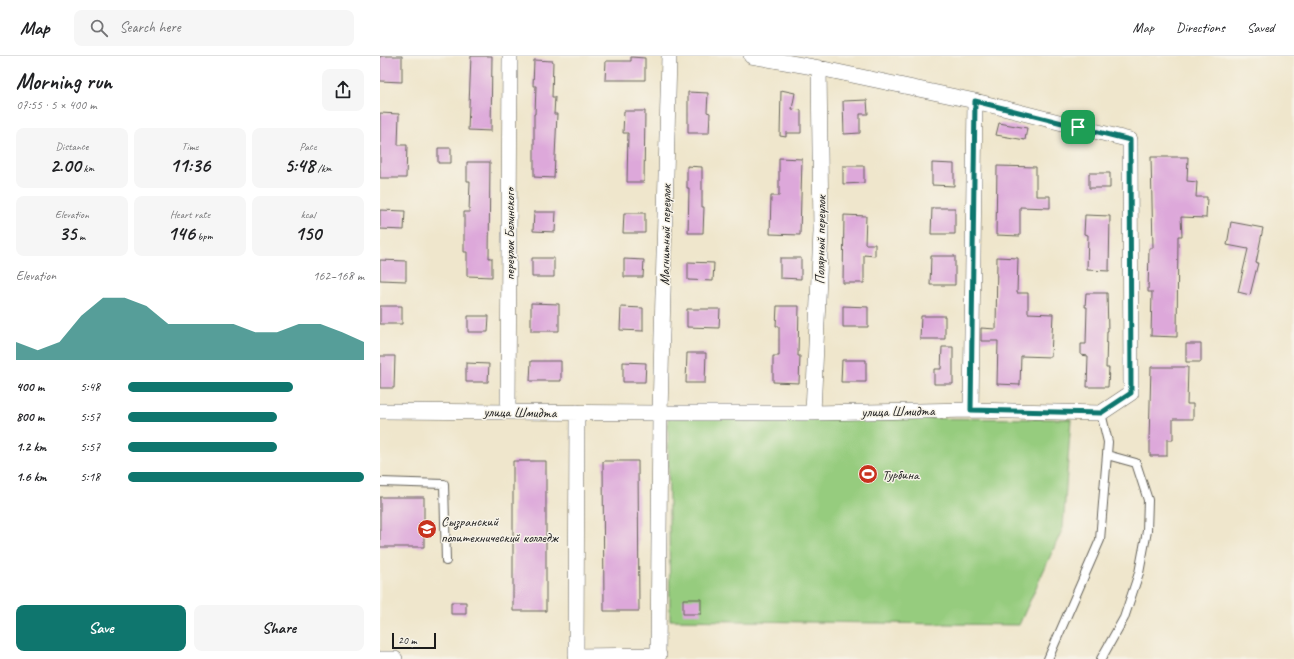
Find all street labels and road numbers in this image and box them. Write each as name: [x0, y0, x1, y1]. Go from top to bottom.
street label: Магнитный переулок: [656, 183, 675, 286]
street label: переулок Белинского: [501, 186, 518, 280]
street label: Полярный переулок: [811, 194, 830, 285]
street label: улица Шмидта: [860, 402, 936, 421]
street label: улица Шмидта: [482, 403, 558, 422]

